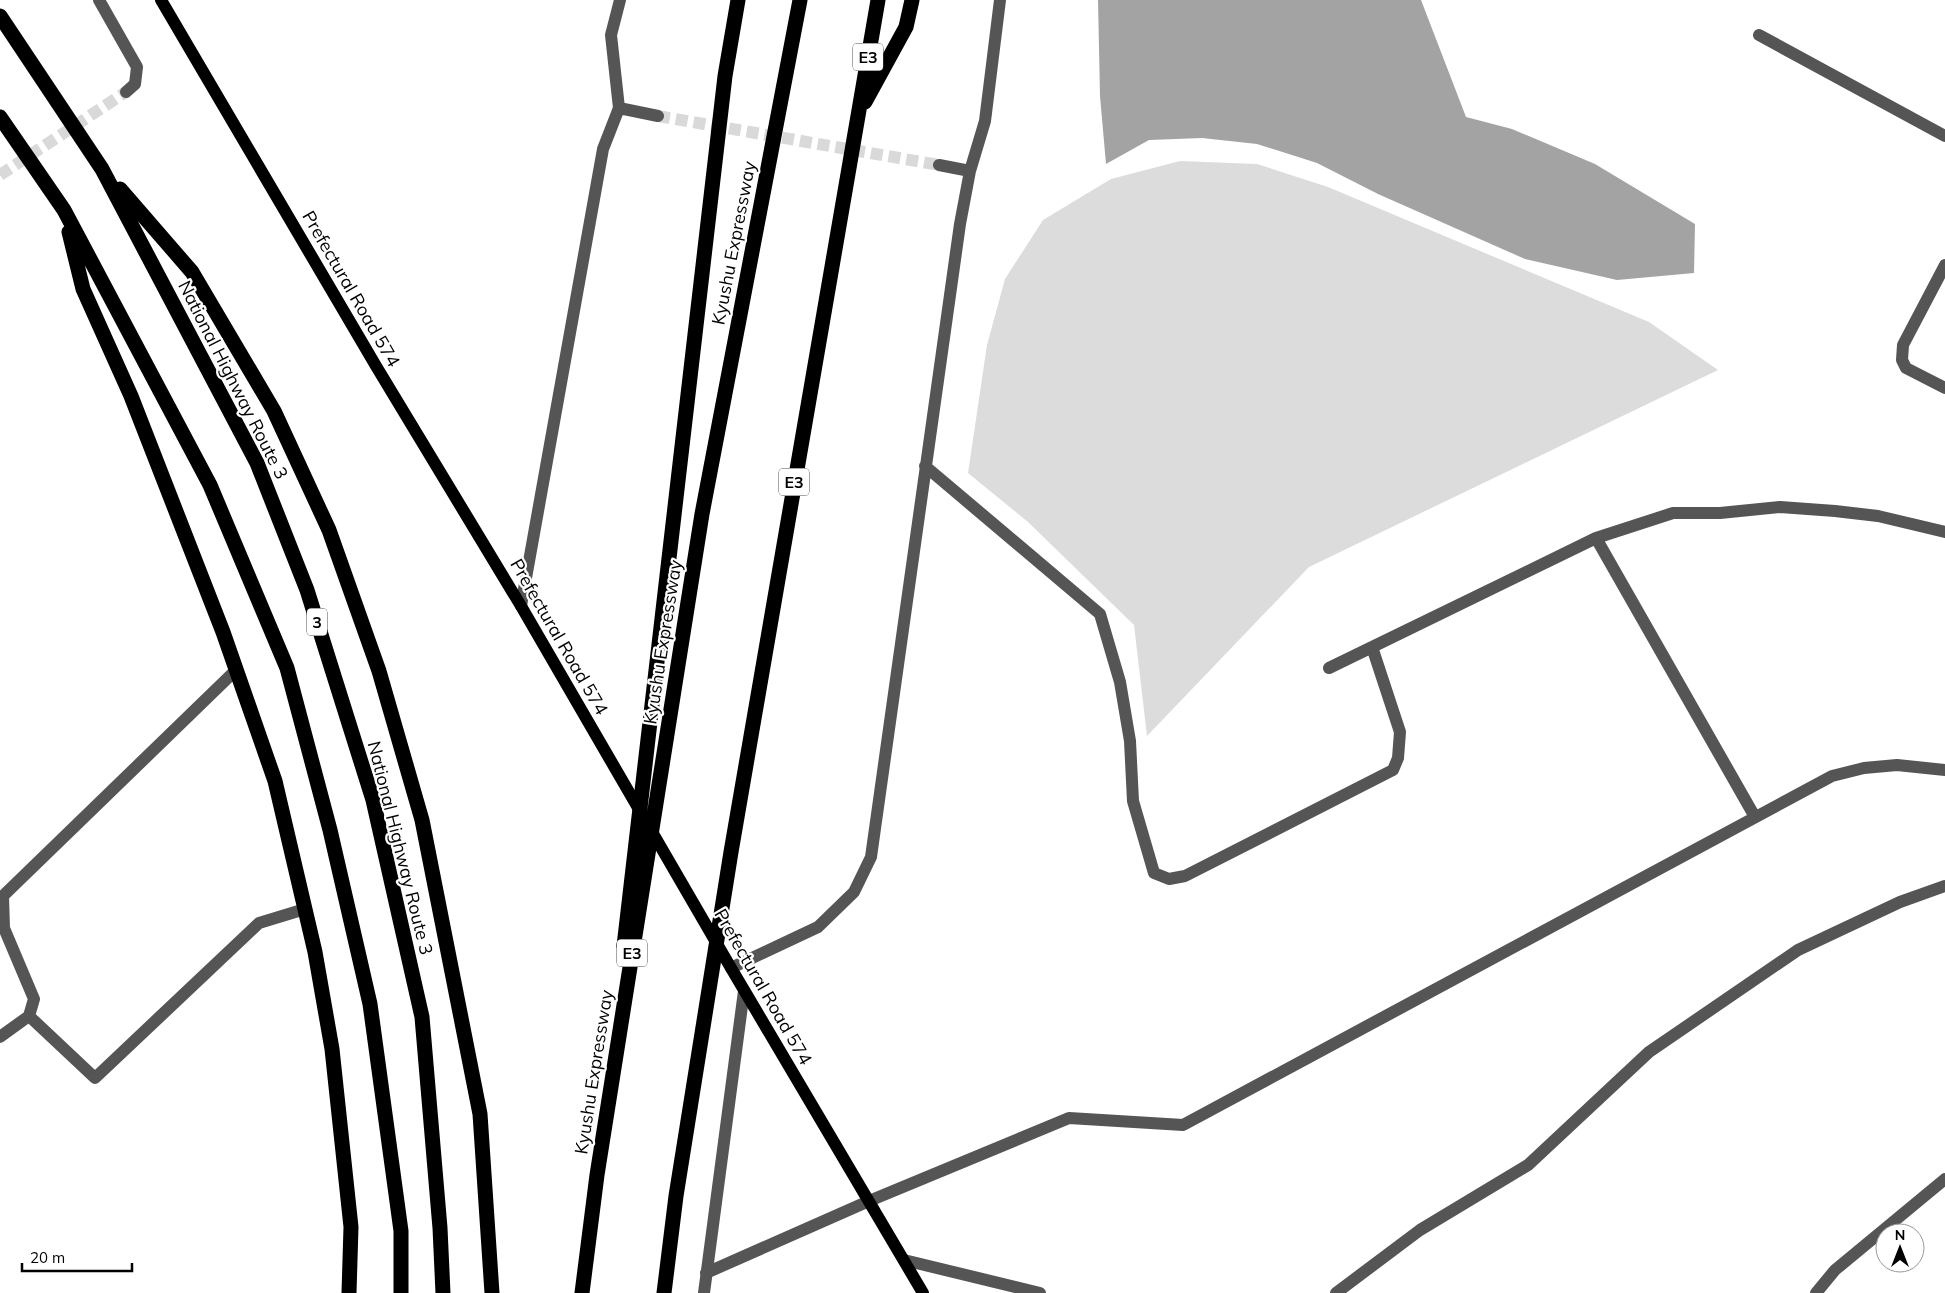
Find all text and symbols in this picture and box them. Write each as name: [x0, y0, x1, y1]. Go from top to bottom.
road number: E3: [853, 44, 883, 70]
street label: Kyushu Expressway: [706, 159, 761, 327]
street label: Prefectural Road 574: [297, 207, 406, 371]
street label: National Highway Route 3: [173, 277, 294, 483]
road number: E3: [779, 468, 809, 496]
street label: Prefectural Road 574: [505, 555, 614, 719]
street label: Kyushu Expressway: [638, 558, 687, 726]
road number: 3: [307, 608, 327, 636]
street label: National Highway Route 3: [363, 739, 438, 957]
street label: Prefectural Road 574: [709, 905, 818, 1069]
road number: E3: [617, 940, 647, 966]
street label: Kyushu Expressway: [569, 988, 618, 1156]
north arrow: [1875, 1223, 1925, 1273]
text: N: [1895, 1226, 1905, 1244]
scale bar: [22, 1240, 132, 1272]
text: 20 m: [30, 1248, 65, 1267]

